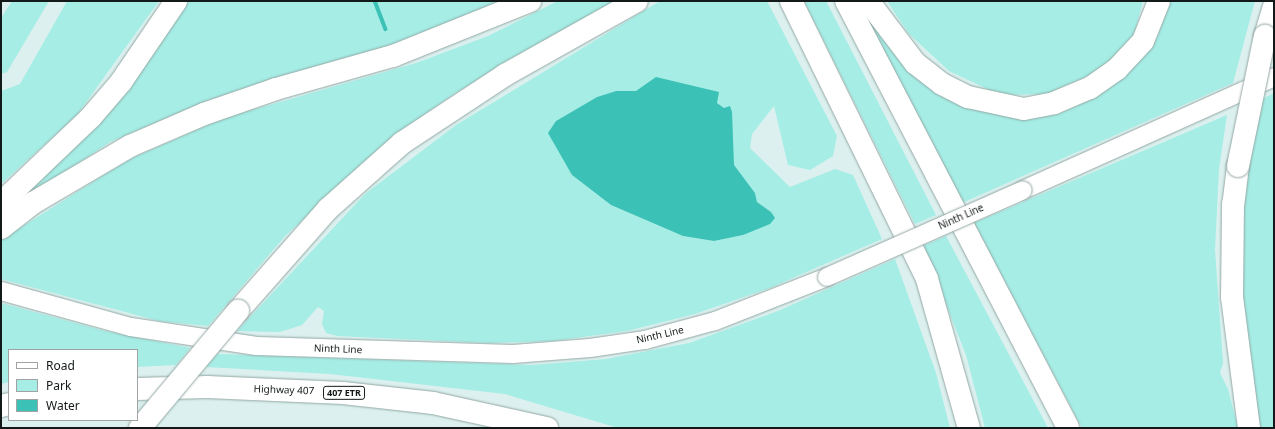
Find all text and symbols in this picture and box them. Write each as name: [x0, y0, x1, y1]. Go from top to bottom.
street label: Ninth Line: [936, 202, 986, 232]
street label: Ninth Line: [635, 324, 685, 346]
street label: Ninth Line: [314, 342, 362, 356]
legend: [8, 349, 138, 421]
text: Road: [46, 357, 75, 374]
text: Park: [46, 377, 71, 394]
street label: Highway 407: [253, 383, 315, 397]
road number: 407 ETR: [323, 386, 365, 400]
text: Water: [46, 397, 80, 414]

